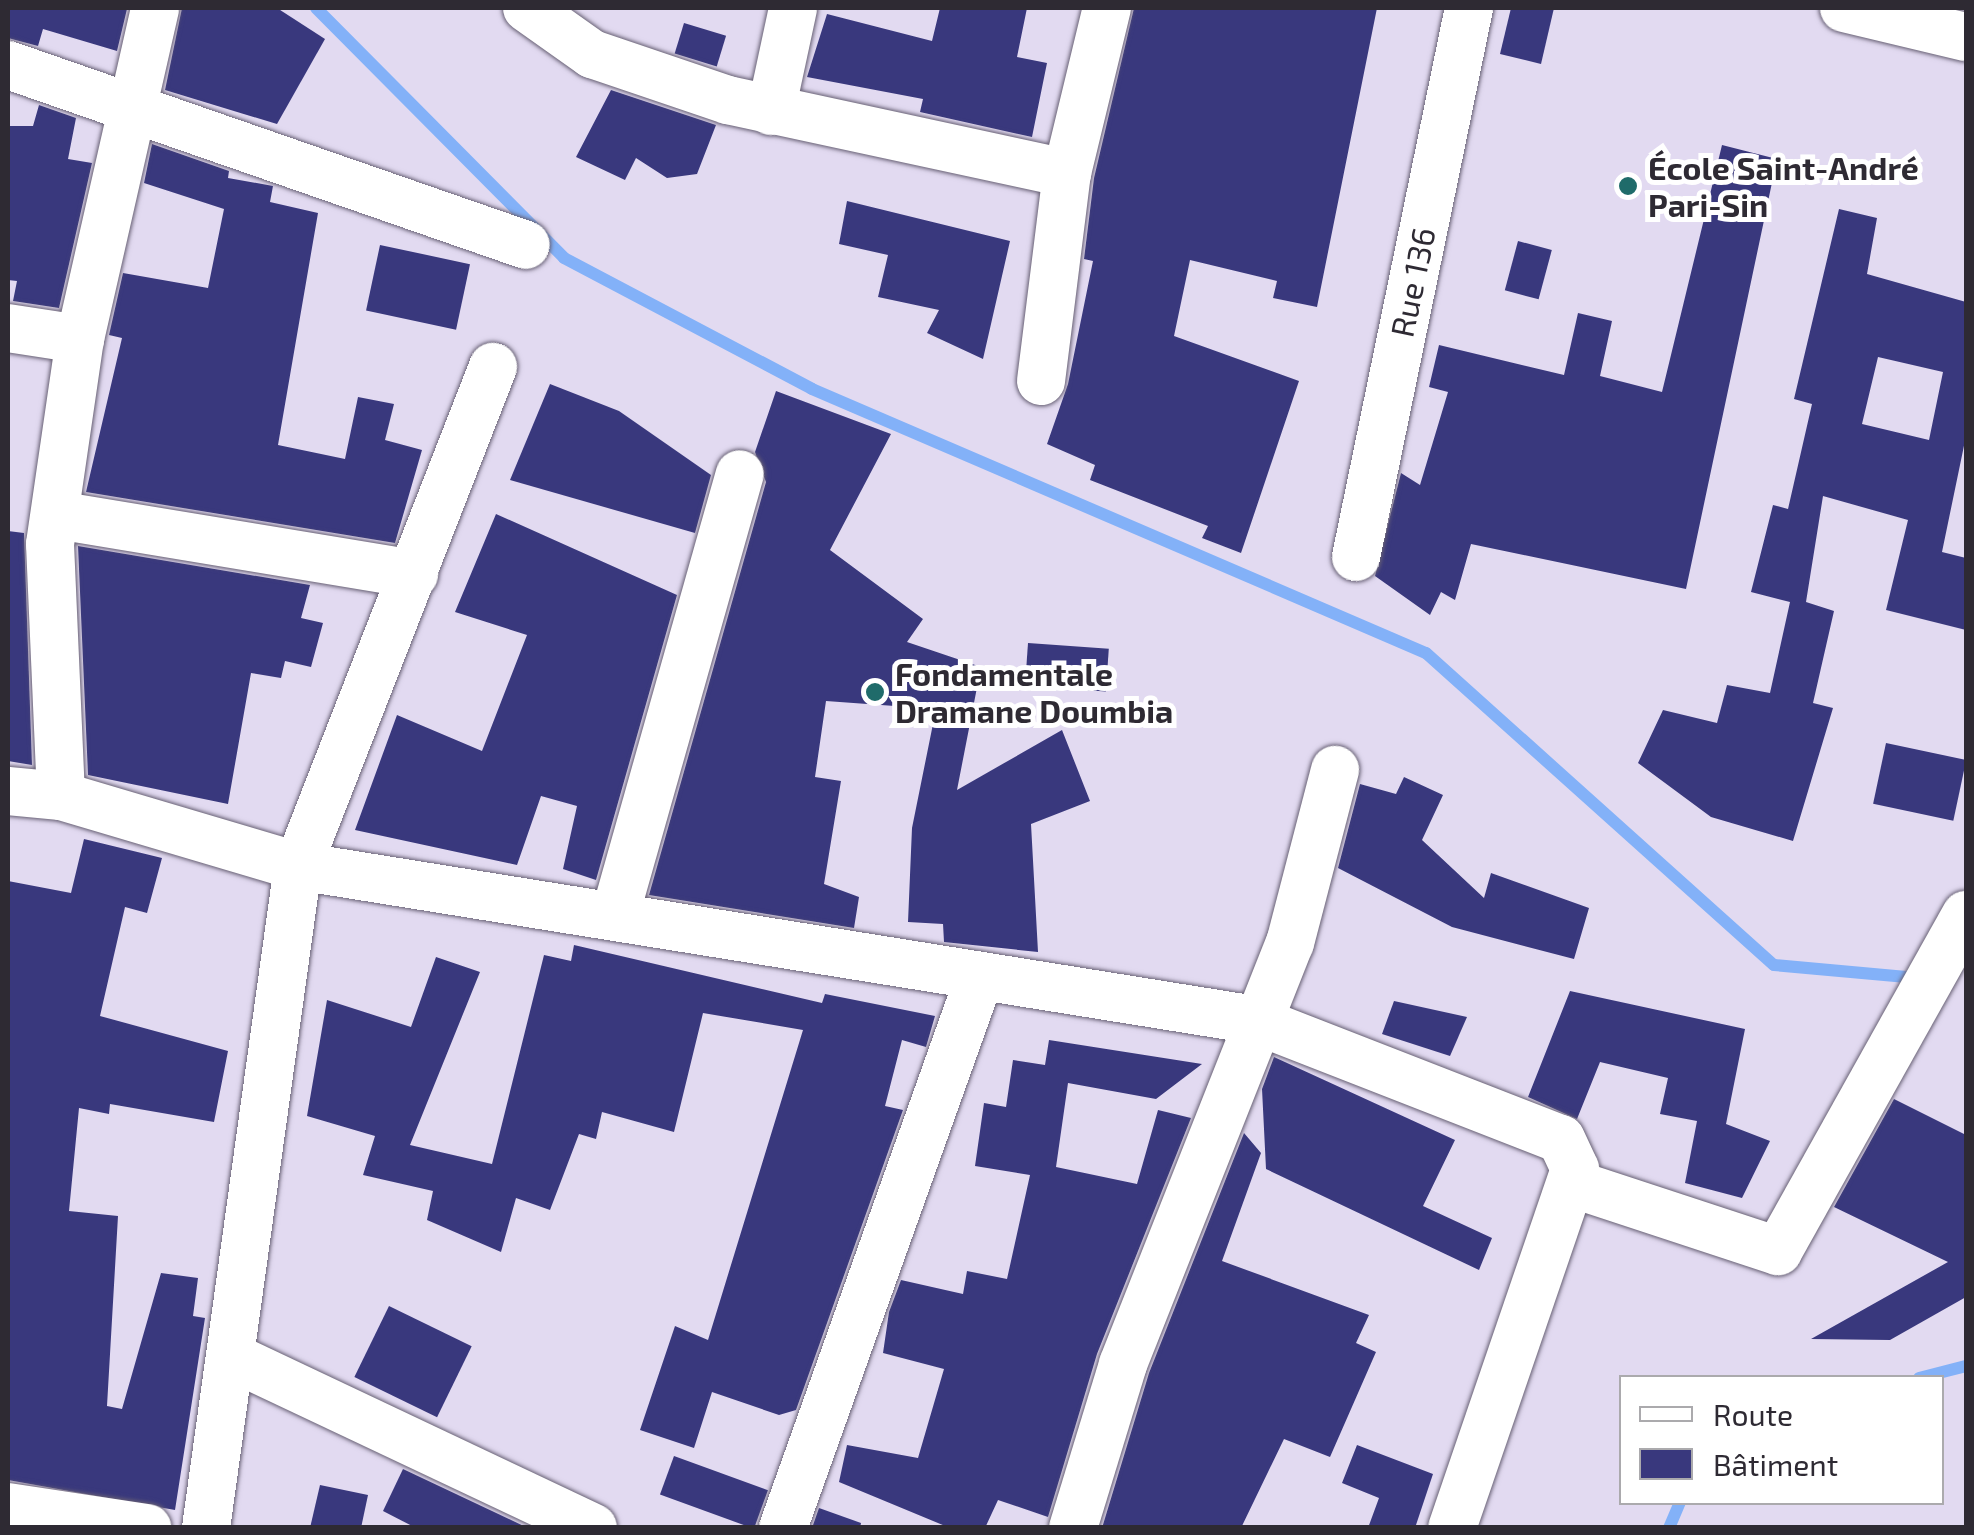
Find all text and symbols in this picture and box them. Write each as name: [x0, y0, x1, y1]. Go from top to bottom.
place label: École Saint-André Pari-Sin: [1648, 149, 1919, 224]
marker: École Saint-André Pari-Sin: [1617, 175, 1639, 197]
street label: Rue 136: [1382, 224, 1442, 340]
place label: Fondamentale Dramane Doumbia: [895, 655, 1173, 730]
marker: Fondamentale Dramane Doumbia: [864, 681, 886, 703]
legend: [1619, 1375, 1944, 1505]
text: Route: [1713, 1396, 1793, 1432]
text: Bâtiment: [1713, 1446, 1838, 1482]

